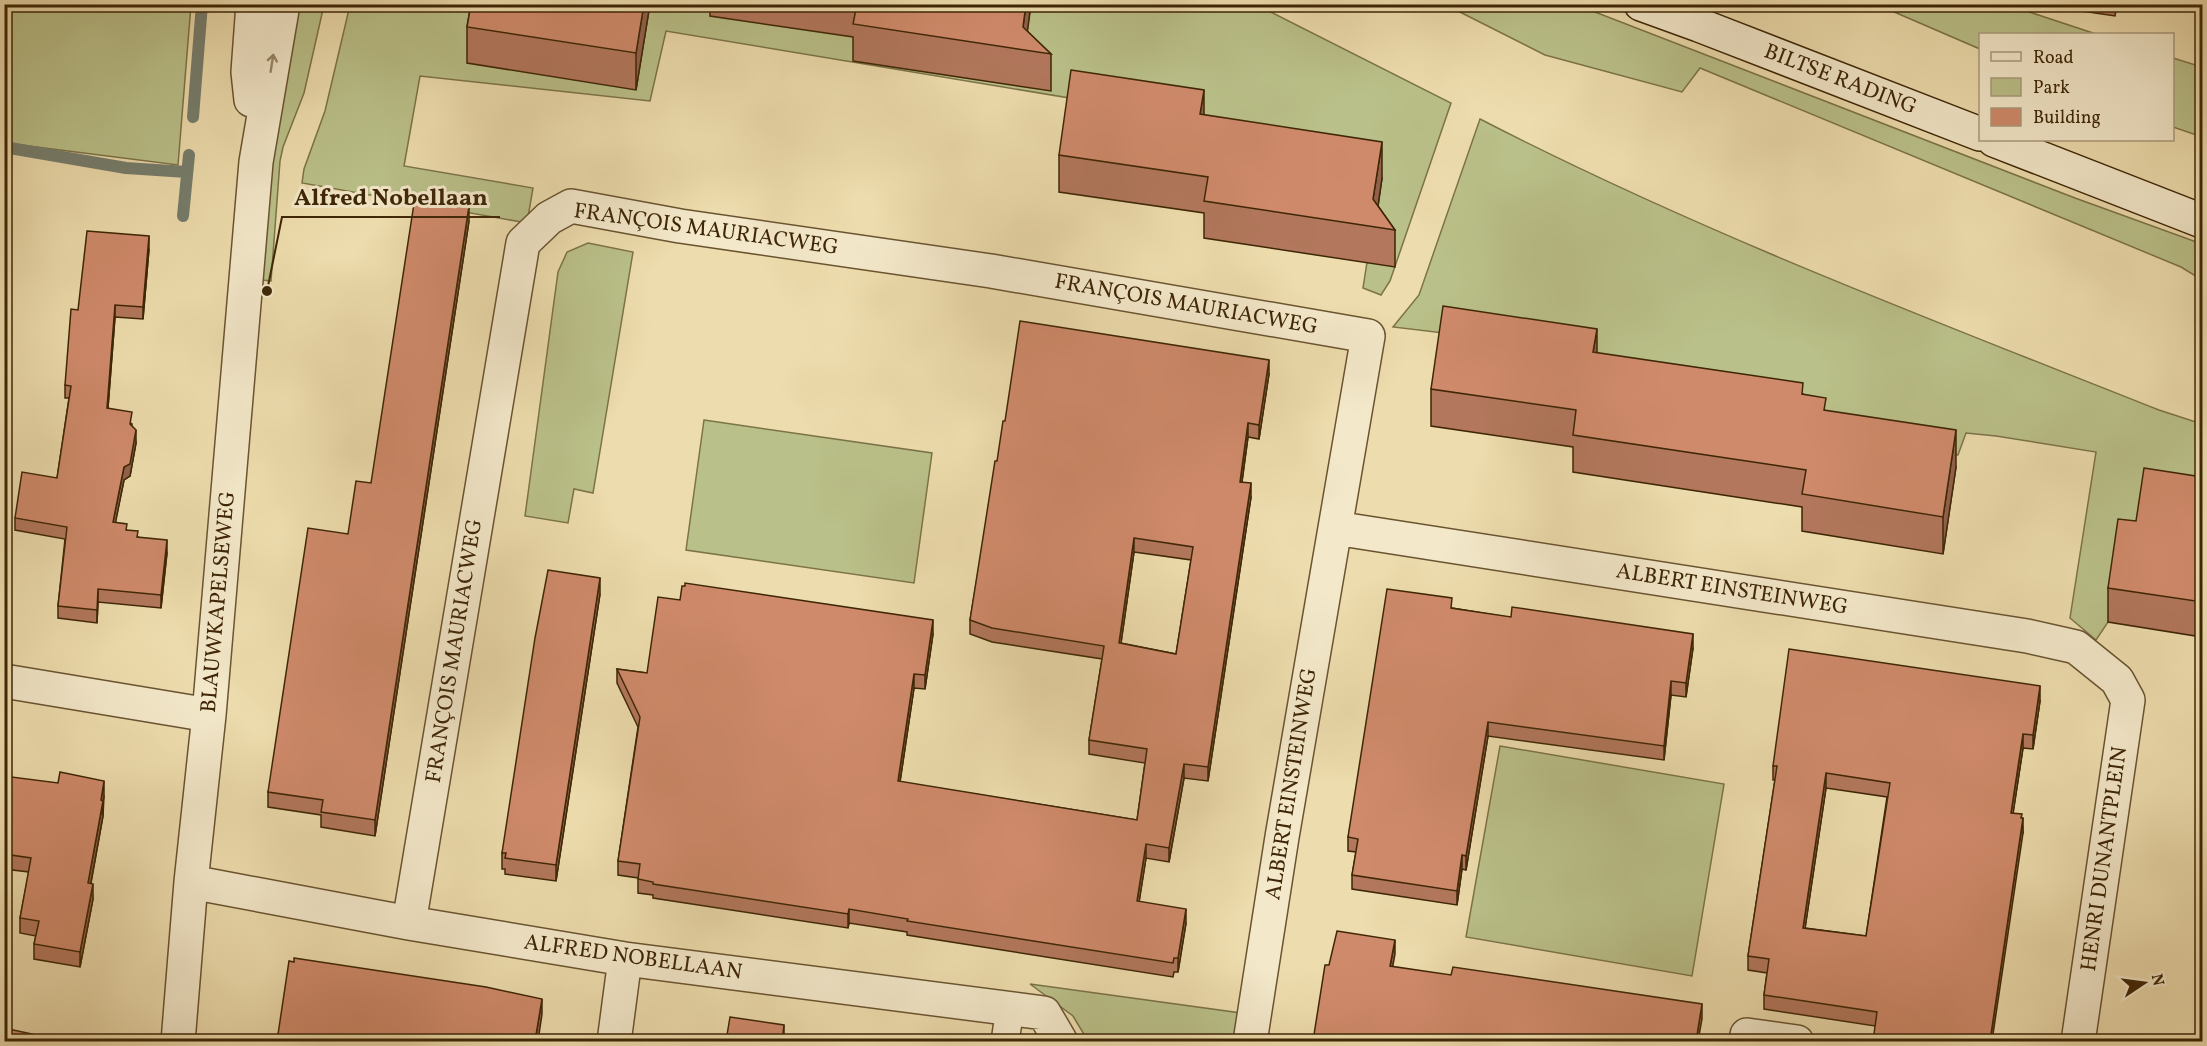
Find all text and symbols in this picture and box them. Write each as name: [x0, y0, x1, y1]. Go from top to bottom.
legend: [1979, 33, 2174, 141]
street label: BILTSE RADING: [1759, 37, 1921, 123]
text: Road: [2033, 46, 2074, 71]
one-way arrow: [266, 53, 277, 73]
text: Park: [2033, 76, 2070, 101]
text: Building: [2033, 106, 2101, 131]
callout: Alfred Nobellaan: [282, 175, 500, 217]
text: Alfred Nobellaan: [294, 182, 488, 216]
street label: FRANÇOIS MAURIACWEG: [572, 196, 840, 264]
street label: FRANÇOIS MAURIACWEG: [1052, 267, 1320, 343]
street label: BLAUWKAPELSEWEG: [194, 490, 244, 714]
street label: FRANÇOIS MAURIACWEG: [419, 517, 491, 785]
street label: ALBERT EINSTEINWEG: [1614, 556, 1850, 624]
street label: ALBERT EINSTEINWEG: [1258, 666, 1326, 902]
street label: HENRI DUNANTPLEIN: [2074, 745, 2136, 973]
street label: ALFRED NOBELLAAN: [522, 927, 744, 989]
north arrow: [2114, 953, 2174, 1013]
text: N: [2145, 972, 2169, 989]

